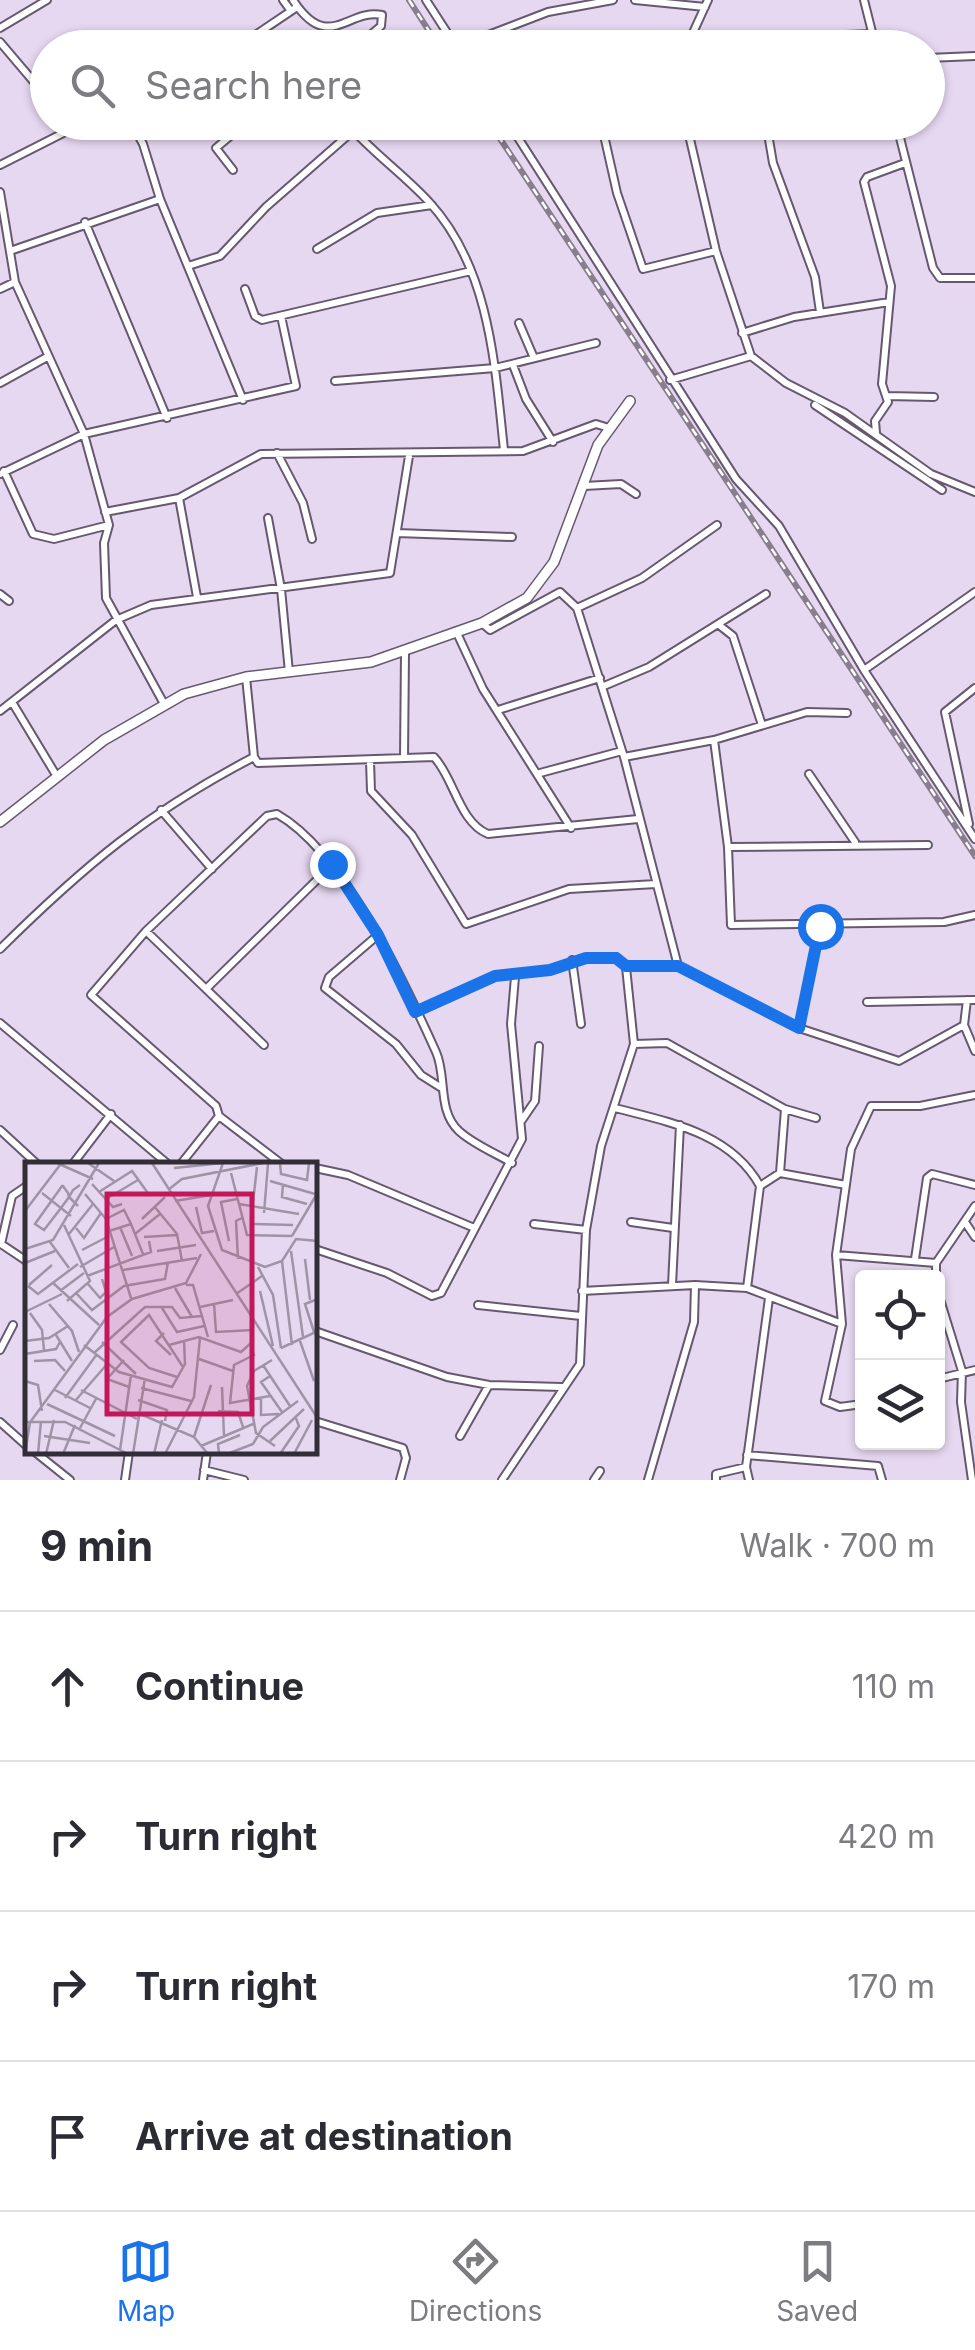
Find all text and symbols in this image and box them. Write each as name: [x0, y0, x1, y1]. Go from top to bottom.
search box: [30, 30, 945, 140]
icon: search: [65, 58, 120, 113]
text: Search here: [145, 62, 362, 108]
route end: [310, 842, 356, 888]
route start: [798, 904, 844, 950]
inset map: [25, 1162, 318, 1455]
map controls: [855, 1270, 945, 1450]
button: locate: [855, 1270, 945, 1360]
button: layers: [855, 1360, 945, 1450]
text: 9 min: [40, 1520, 153, 1571]
text: Walk · 700 m: [740, 1526, 935, 1565]
icon: ahead: [40, 1659, 95, 1714]
text: Continue: [135, 1663, 304, 1709]
text: 110 m: [852, 1667, 935, 1706]
icon: right: [40, 1809, 95, 1864]
text: Turn right: [135, 1813, 317, 1859]
text: 420 m: [838, 1817, 935, 1856]
icon: right: [40, 1959, 95, 2014]
text: Turn right: [135, 1963, 317, 2009]
text: 170 m: [847, 1967, 935, 2006]
icon: arrive: [40, 2109, 95, 2164]
text: Arrive at destination: [135, 2113, 513, 2159]
tab: Map: [117, 2234, 175, 2328]
tab: Directions: [409, 2234, 542, 2328]
tab: Saved: [776, 2234, 858, 2328]

